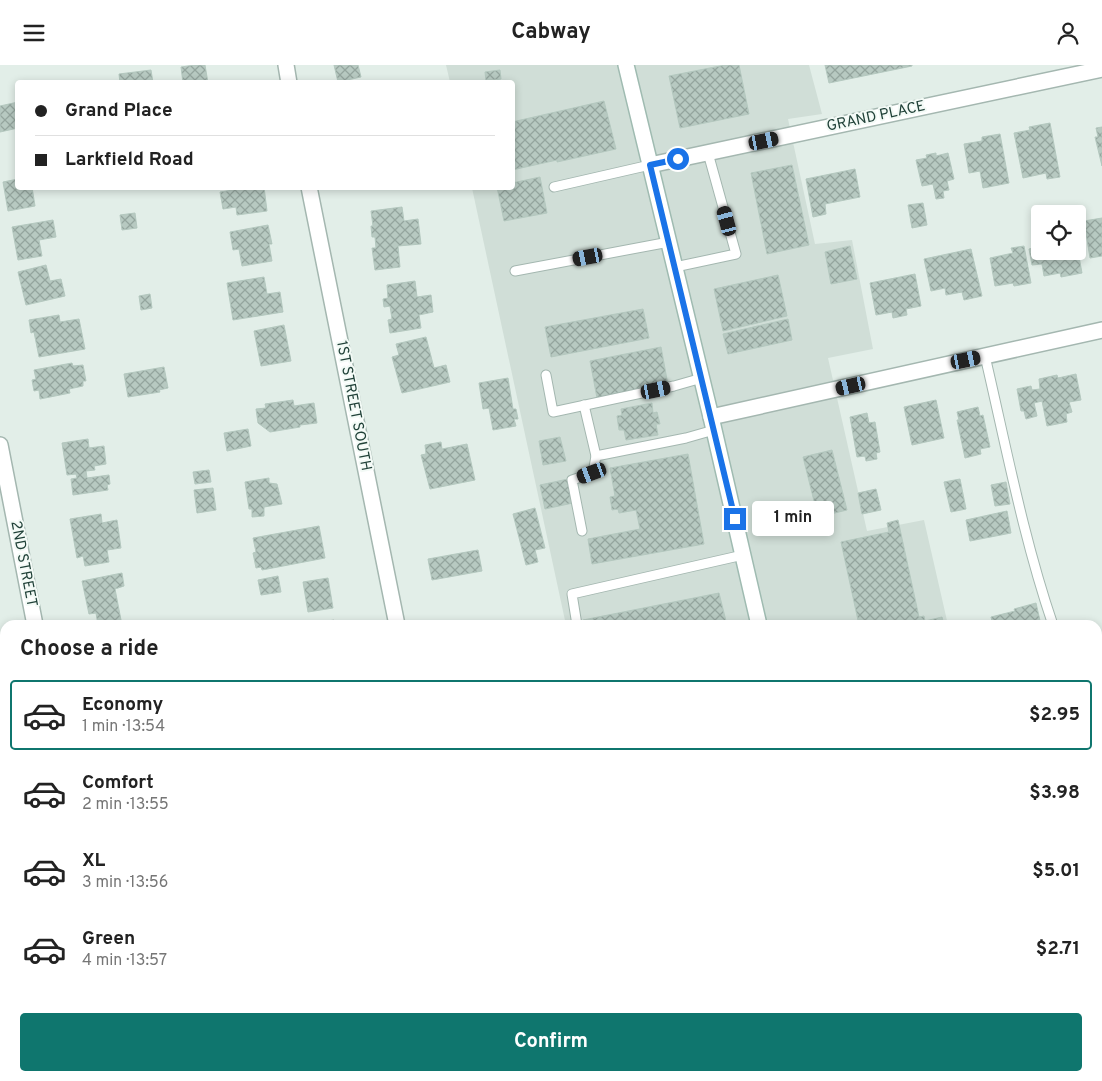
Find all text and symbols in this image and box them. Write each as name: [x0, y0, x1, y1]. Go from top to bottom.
icon: menu: [20, 19, 48, 47]
text: Cabway: [511, 19, 591, 46]
icon: person: [1054, 19, 1082, 47]
street label: GRAND PLACE: [825, 97, 927, 137]
text: Grand Place: [65, 99, 173, 123]
car: [747, 131, 780, 151]
text: Larkfield Road: [65, 148, 194, 172]
route start: [667, 148, 689, 170]
car: [715, 205, 738, 237]
map controls: [1031, 205, 1086, 260]
button: locate: [1031, 205, 1086, 260]
car: [571, 247, 604, 267]
street label: 1ST STREET SOUTH: [331, 339, 375, 473]
car: [949, 350, 982, 370]
car: [834, 375, 867, 397]
car: [639, 380, 672, 400]
car: [575, 461, 608, 485]
callout: 1 min: [752, 501, 835, 537]
route end: [724, 508, 746, 530]
text: 1 min: [774, 508, 812, 528]
street label: 2ND STREET: [5, 519, 41, 609]
text: Choose a ride: [20, 636, 158, 663]
icon: car: [22, 693, 67, 738]
text: Economy: [82, 693, 163, 717]
text: $2.95: [1029, 703, 1080, 727]
text: 1 min · 13:54: [82, 717, 165, 737]
icon: car: [22, 771, 67, 816]
text: Comfort: [82, 771, 154, 795]
text: $3.98: [1029, 781, 1080, 805]
text: 2 min · 13:55: [82, 795, 169, 815]
icon: car: [22, 849, 67, 894]
text: XL: [82, 849, 105, 873]
text: $5.01: [1032, 859, 1080, 883]
text: 3 min · 13:56: [82, 873, 168, 893]
icon: car: [22, 927, 67, 972]
text: Green: [82, 927, 135, 951]
text: $2.71: [1036, 937, 1080, 961]
text: 4 min · 13:57: [82, 951, 167, 971]
button: Confirm: [20, 1013, 1082, 1071]

